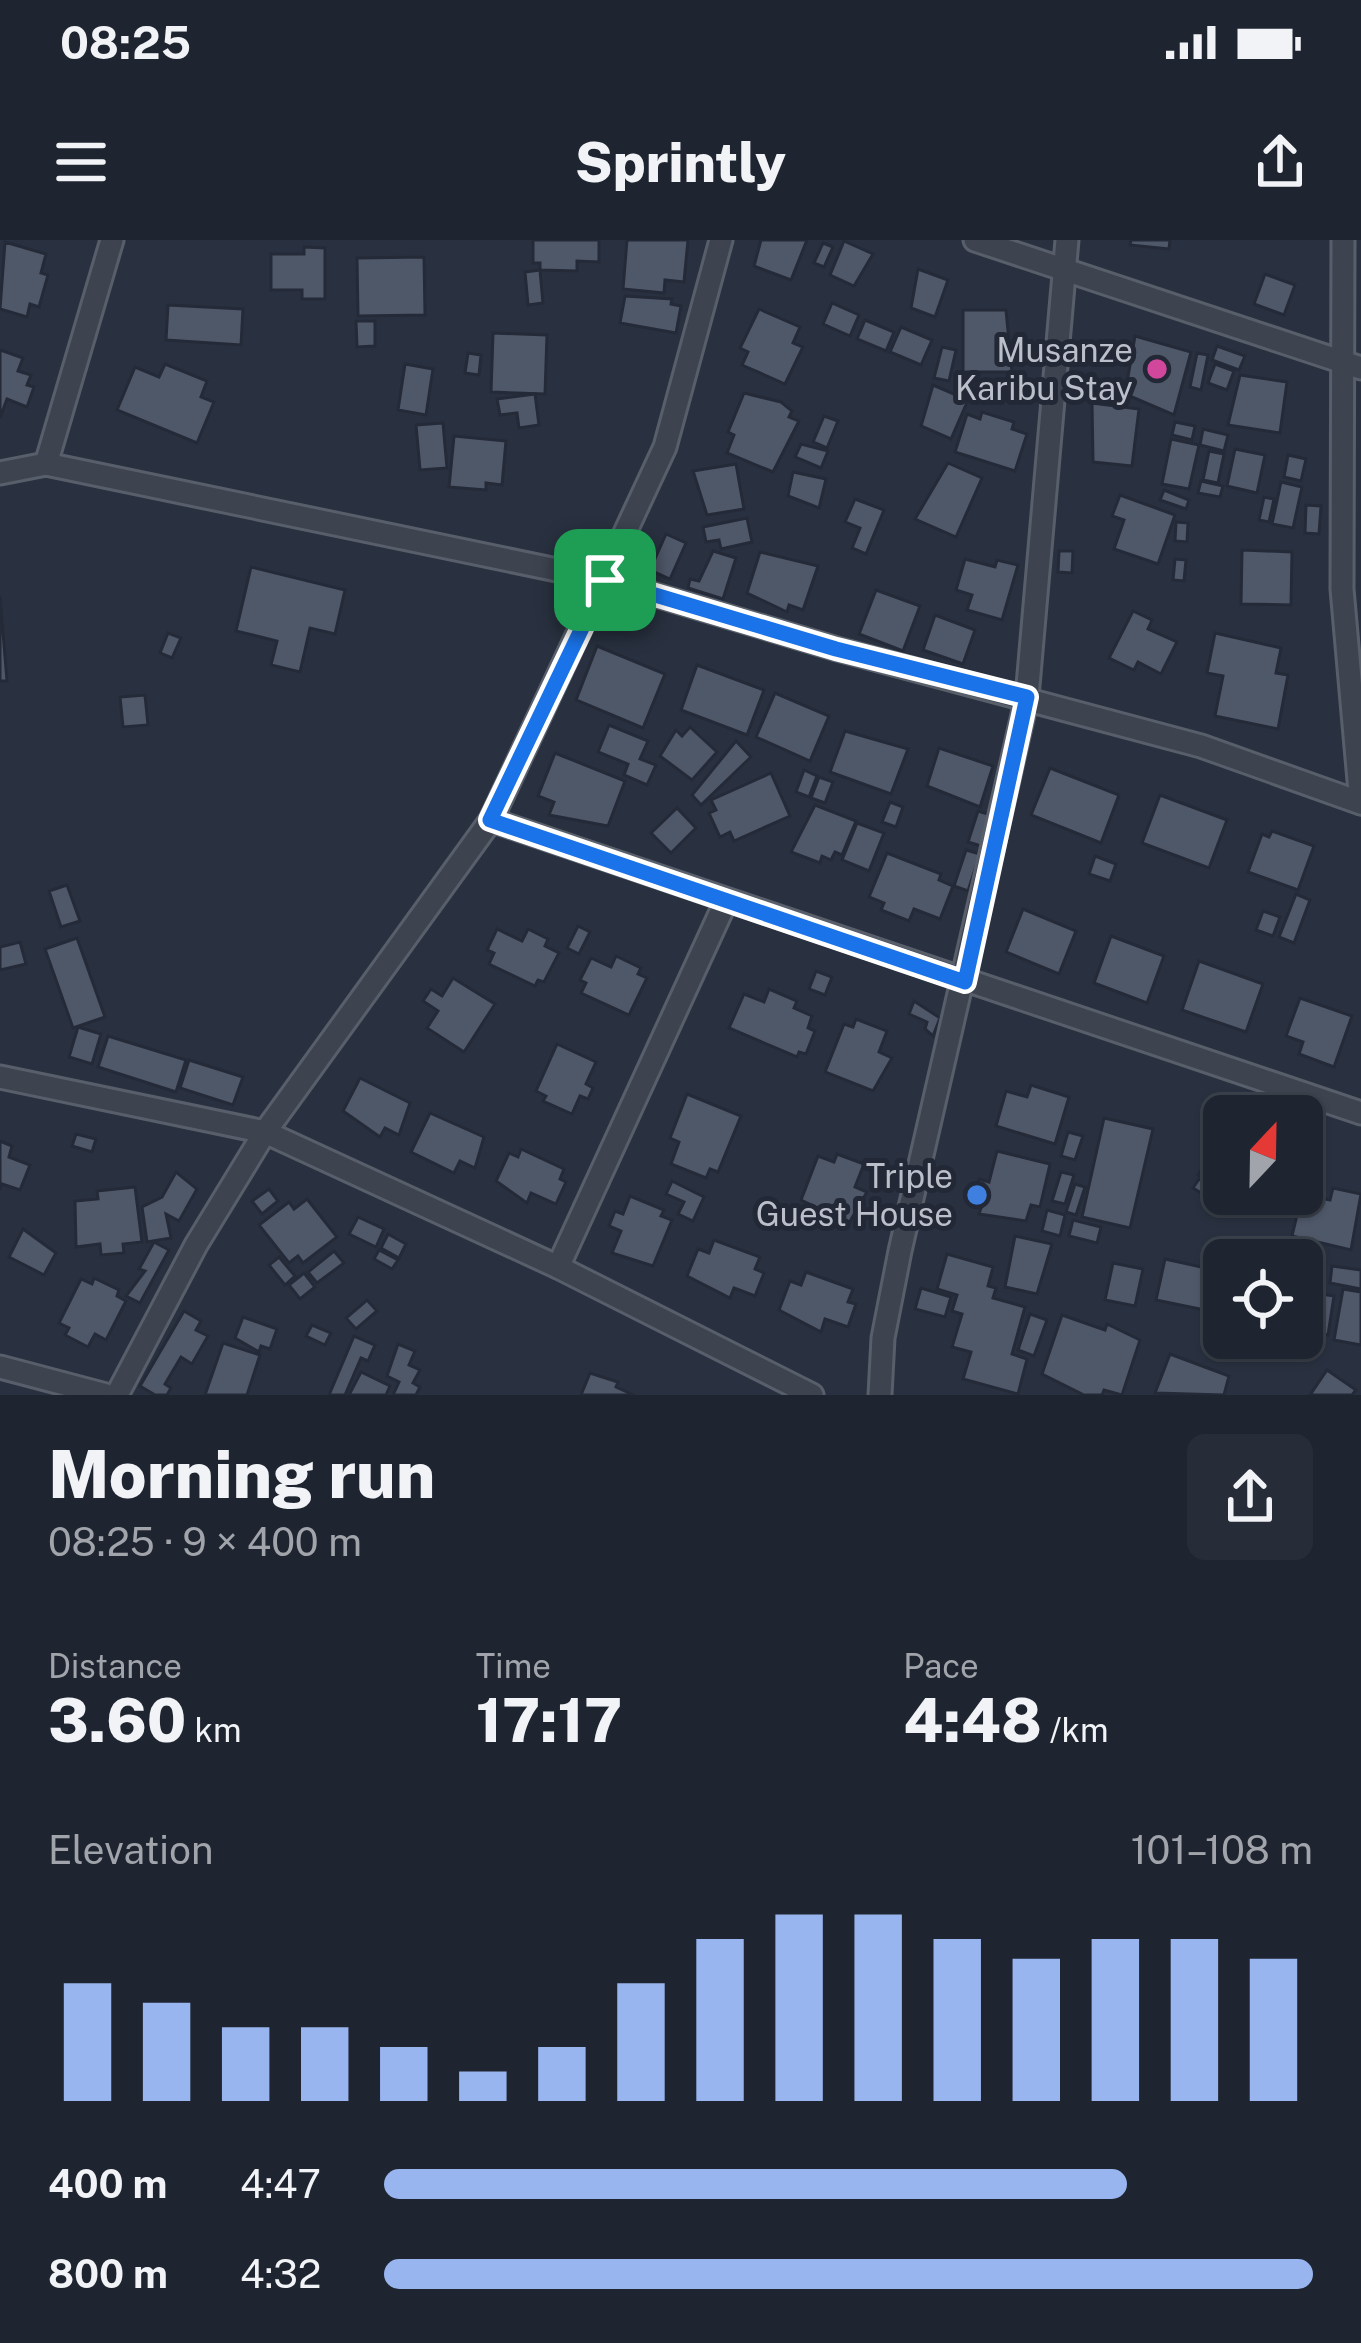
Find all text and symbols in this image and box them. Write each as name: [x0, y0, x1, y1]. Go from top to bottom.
text: 08:25: [60, 16, 191, 69]
icon: menu: [48, 129, 114, 195]
icon: share: [1247, 129, 1313, 195]
text: Sprintly: [575, 131, 786, 194]
place label: Musanze Karibu Stay: [955, 331, 1133, 407]
marker: Musanze Karibu Stay: [1144, 356, 1170, 382]
pin: [554, 529, 656, 631]
icon: arrive: [572, 547, 638, 613]
north arrow: [1203, 1095, 1323, 1215]
map controls: [1203, 1095, 1323, 1359]
place label: Triple Guest House: [756, 1157, 953, 1233]
marker: Triple Guest House: [964, 1182, 990, 1208]
button: locate: [1203, 1239, 1323, 1359]
button: share: [1187, 1434, 1313, 1560]
text: Morning run: [48, 1435, 435, 1513]
text: 08:25 · 9 × 400 m: [48, 1519, 362, 1565]
text: Distance: [48, 1647, 182, 1685]
text: Time: [476, 1647, 551, 1685]
text: Pace: [903, 1647, 979, 1685]
text: 3.60: [48, 1685, 186, 1756]
text: 17:17: [476, 1685, 622, 1756]
text: 4:48: [903, 1685, 1042, 1756]
text: km: [186, 1711, 241, 1749]
text: /km: [1042, 1711, 1108, 1749]
text: Elevation: [48, 1827, 214, 1873]
text: 101–108 m: [1131, 1827, 1313, 1873]
text: 400 m: [48, 2161, 167, 2207]
text: 4:47: [240, 2161, 321, 2207]
text: 800 m: [48, 2251, 168, 2297]
text: 4:32: [240, 2251, 321, 2297]

